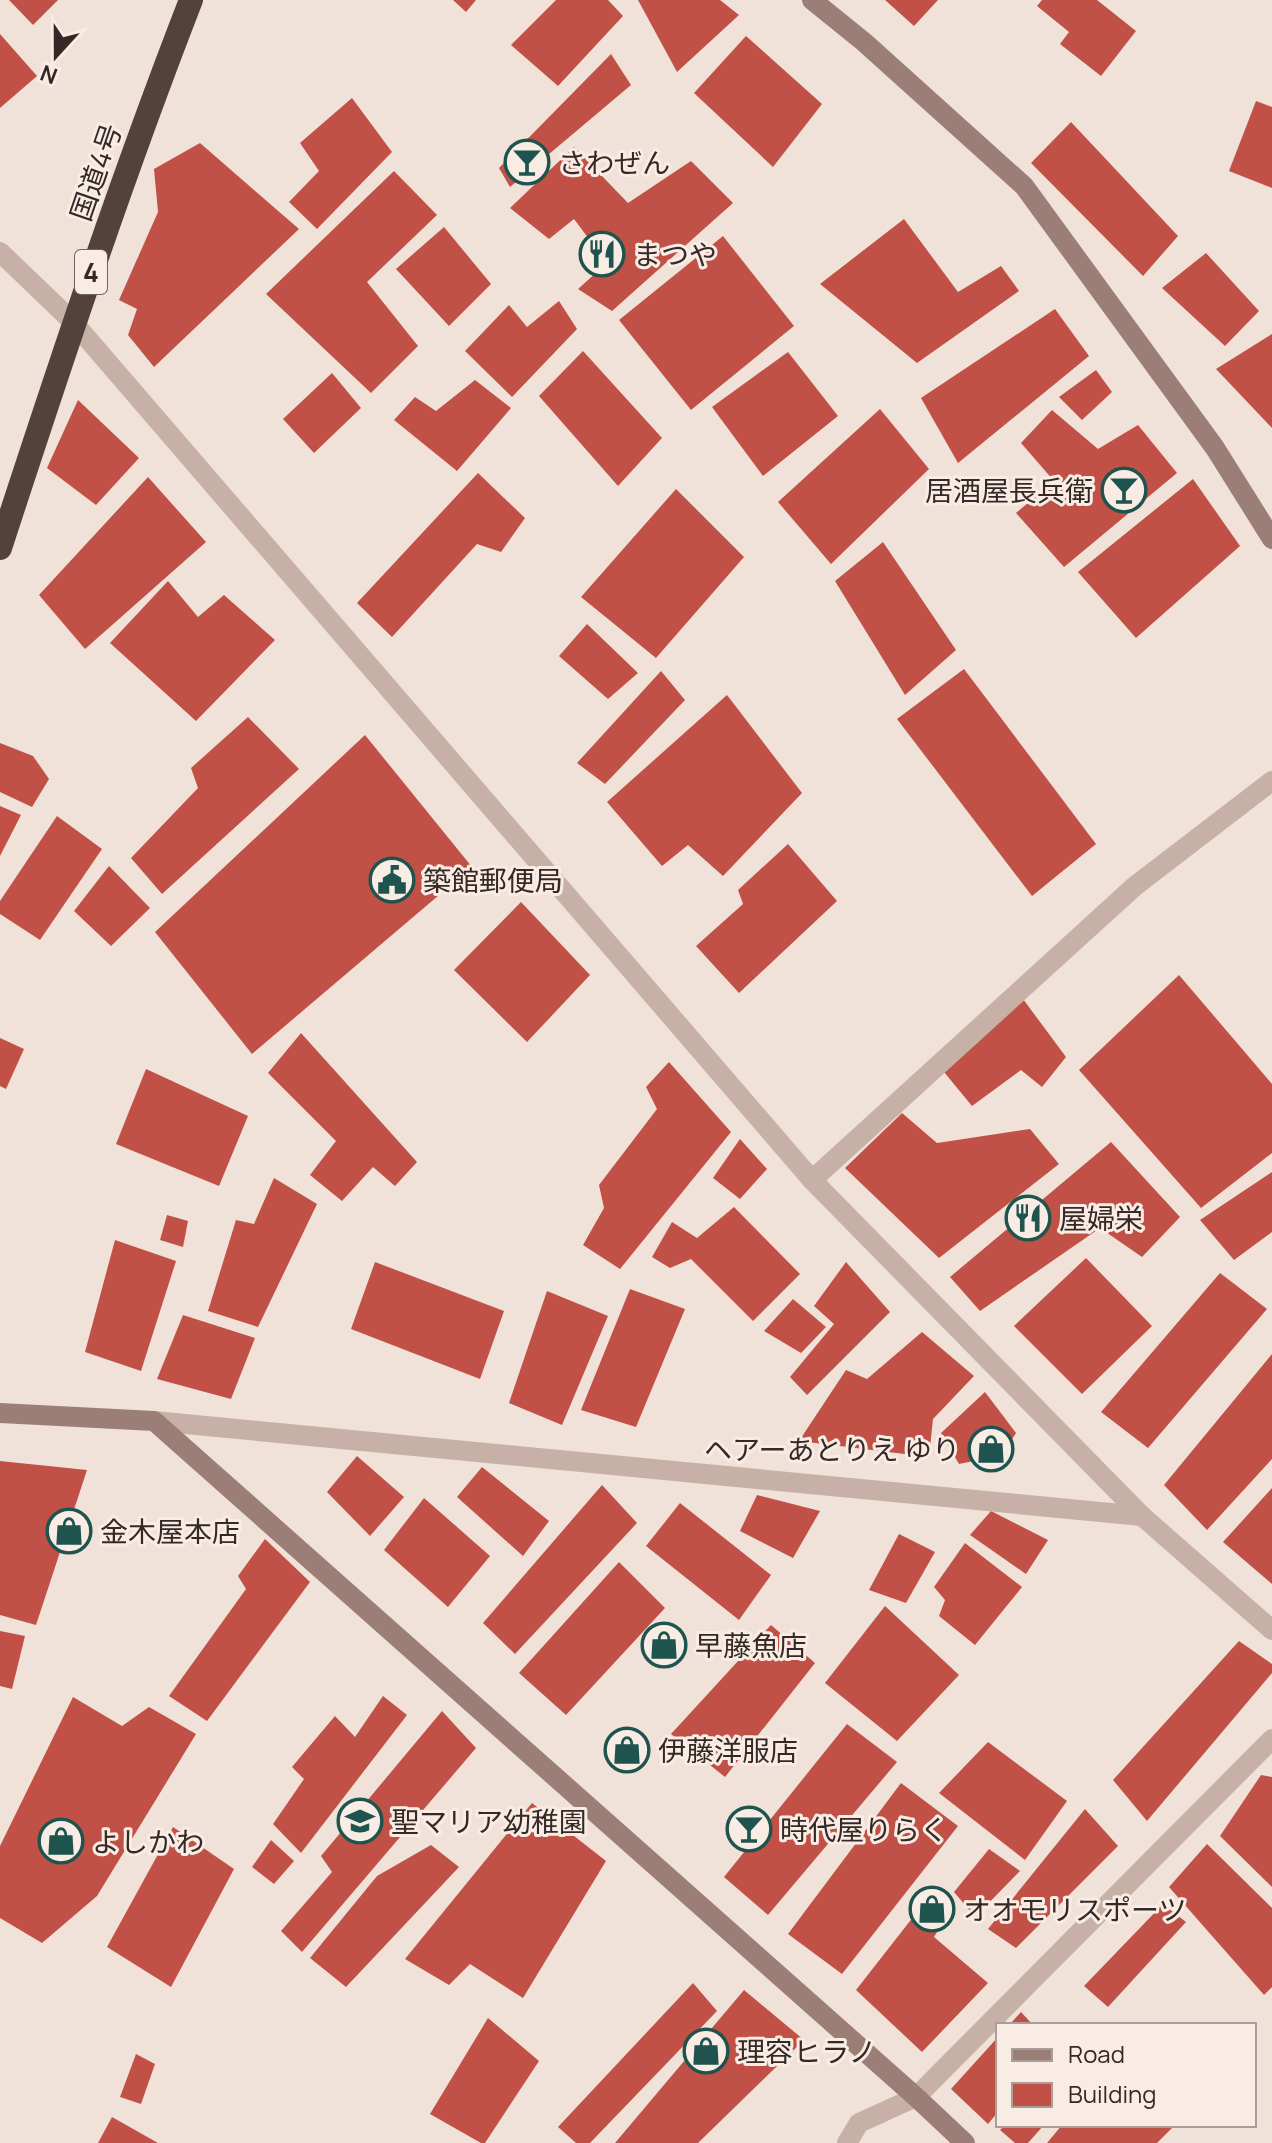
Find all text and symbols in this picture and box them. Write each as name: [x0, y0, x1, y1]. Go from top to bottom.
north arrow: [16, 16, 96, 96]
text: N: [36, 58, 62, 92]
street label: 国道4号: [61, 118, 129, 226]
bar icon: さわぜん: [503, 138, 551, 186]
place label: さわぜん: [558, 143, 670, 181]
restaurant icon: まつや: [578, 230, 626, 278]
place label: まつや: [633, 235, 717, 273]
road number: 4: [75, 250, 107, 294]
bar icon: 居酒屋長兵衛: [1100, 466, 1148, 514]
place label: 居酒屋長兵衛: [925, 471, 1093, 509]
public building icon: 築館郵便局: [368, 856, 416, 904]
place label: 築館郵便局: [423, 861, 563, 899]
restaurant icon: 屋婦栄: [1004, 1194, 1052, 1242]
place label: 屋婦栄: [1059, 1199, 1143, 1237]
shop icon: ヘアーあとりえ ゆり: [967, 1425, 1015, 1473]
place label: ヘアーあとりえ ゆり: [704, 1430, 960, 1468]
shop icon: 金木屋本店: [45, 1507, 93, 1555]
place label: 金木屋本店: [100, 1512, 240, 1550]
shop icon: 早藤魚店: [640, 1621, 688, 1669]
place label: 早藤魚店: [695, 1626, 807, 1664]
shop icon: 伊藤洋服店: [603, 1726, 651, 1774]
place label: 伊藤洋服店: [658, 1731, 798, 1769]
school or university icon: 聖マリア幼稚園: [336, 1797, 384, 1845]
place label: 聖マリア幼稚園: [391, 1802, 587, 1840]
bar icon: 時代屋りらく: [725, 1805, 773, 1853]
place label: 時代屋りらく: [780, 1810, 948, 1848]
shop icon: よしかわ: [37, 1817, 85, 1865]
place label: よしかわ: [92, 1822, 204, 1860]
shop icon: オオモリスポーツ: [908, 1885, 956, 1933]
place label: オオモリスポーツ: [963, 1890, 1186, 1928]
legend: [996, 2023, 1256, 2127]
shop icon: 理容ヒラノ: [682, 2027, 730, 2075]
place label: 理容ヒラノ: [737, 2032, 876, 2070]
text: Road: [1068, 2037, 1125, 2070]
text: Building: [1068, 2077, 1156, 2110]

